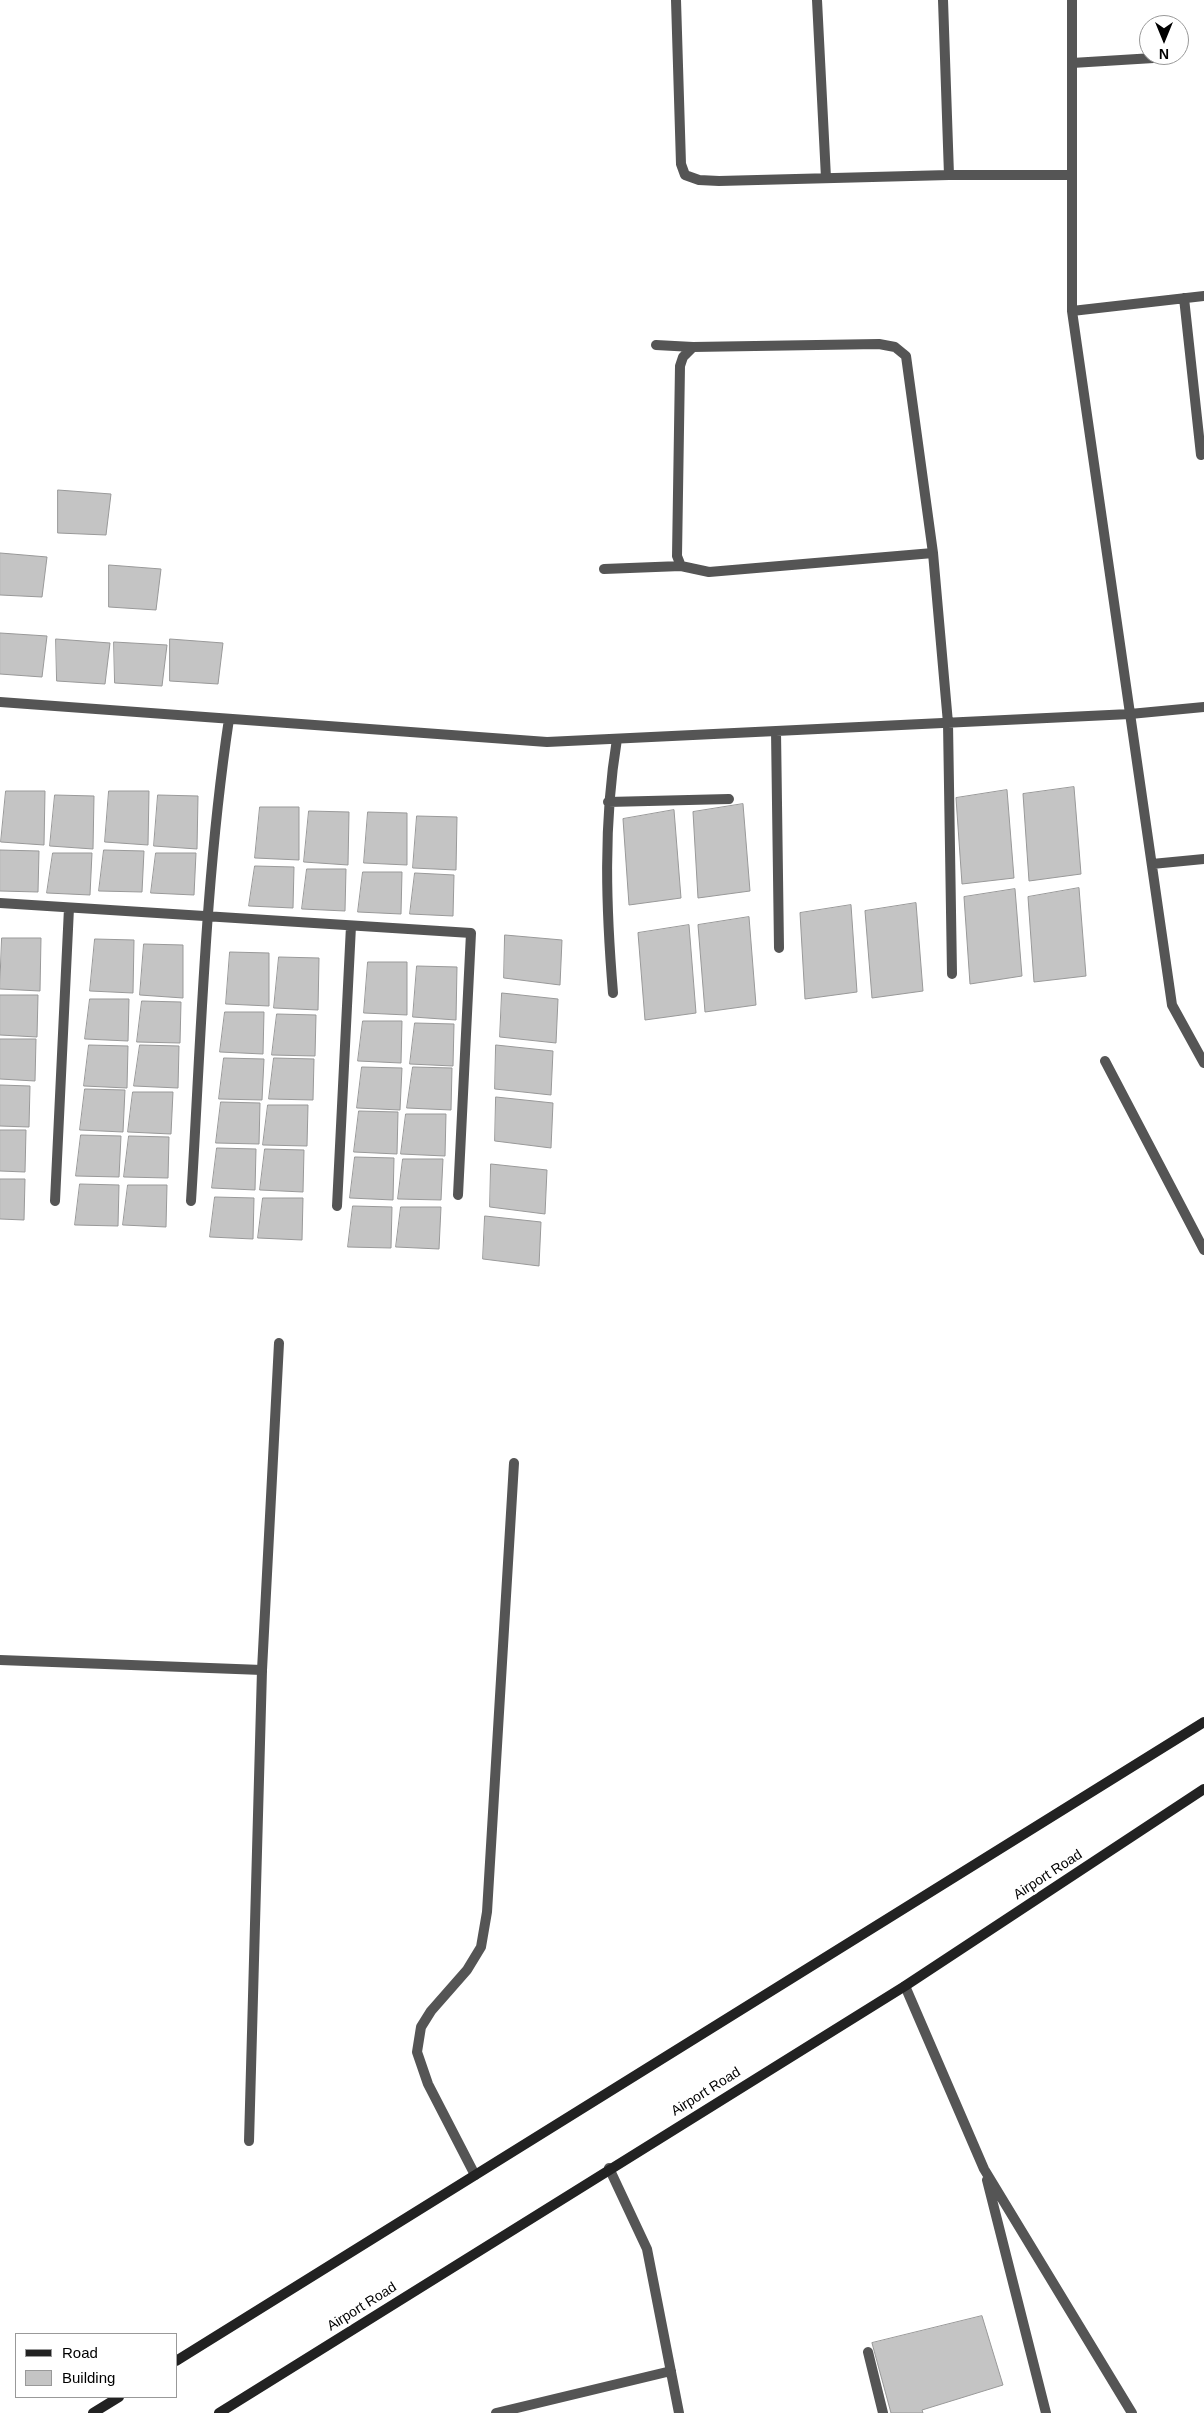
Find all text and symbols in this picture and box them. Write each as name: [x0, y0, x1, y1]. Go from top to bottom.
north arrow: [1139, 15, 1189, 65]
text: N: [1159, 46, 1169, 62]
street label: Airport Road: [1010, 1847, 1086, 1903]
street label: Airport Road: [668, 2064, 744, 2120]
street label: Airport Road: [324, 2279, 400, 2335]
legend: [15, 2333, 178, 2398]
text: Road: [62, 2344, 98, 2361]
text: Building: [62, 2369, 115, 2386]

